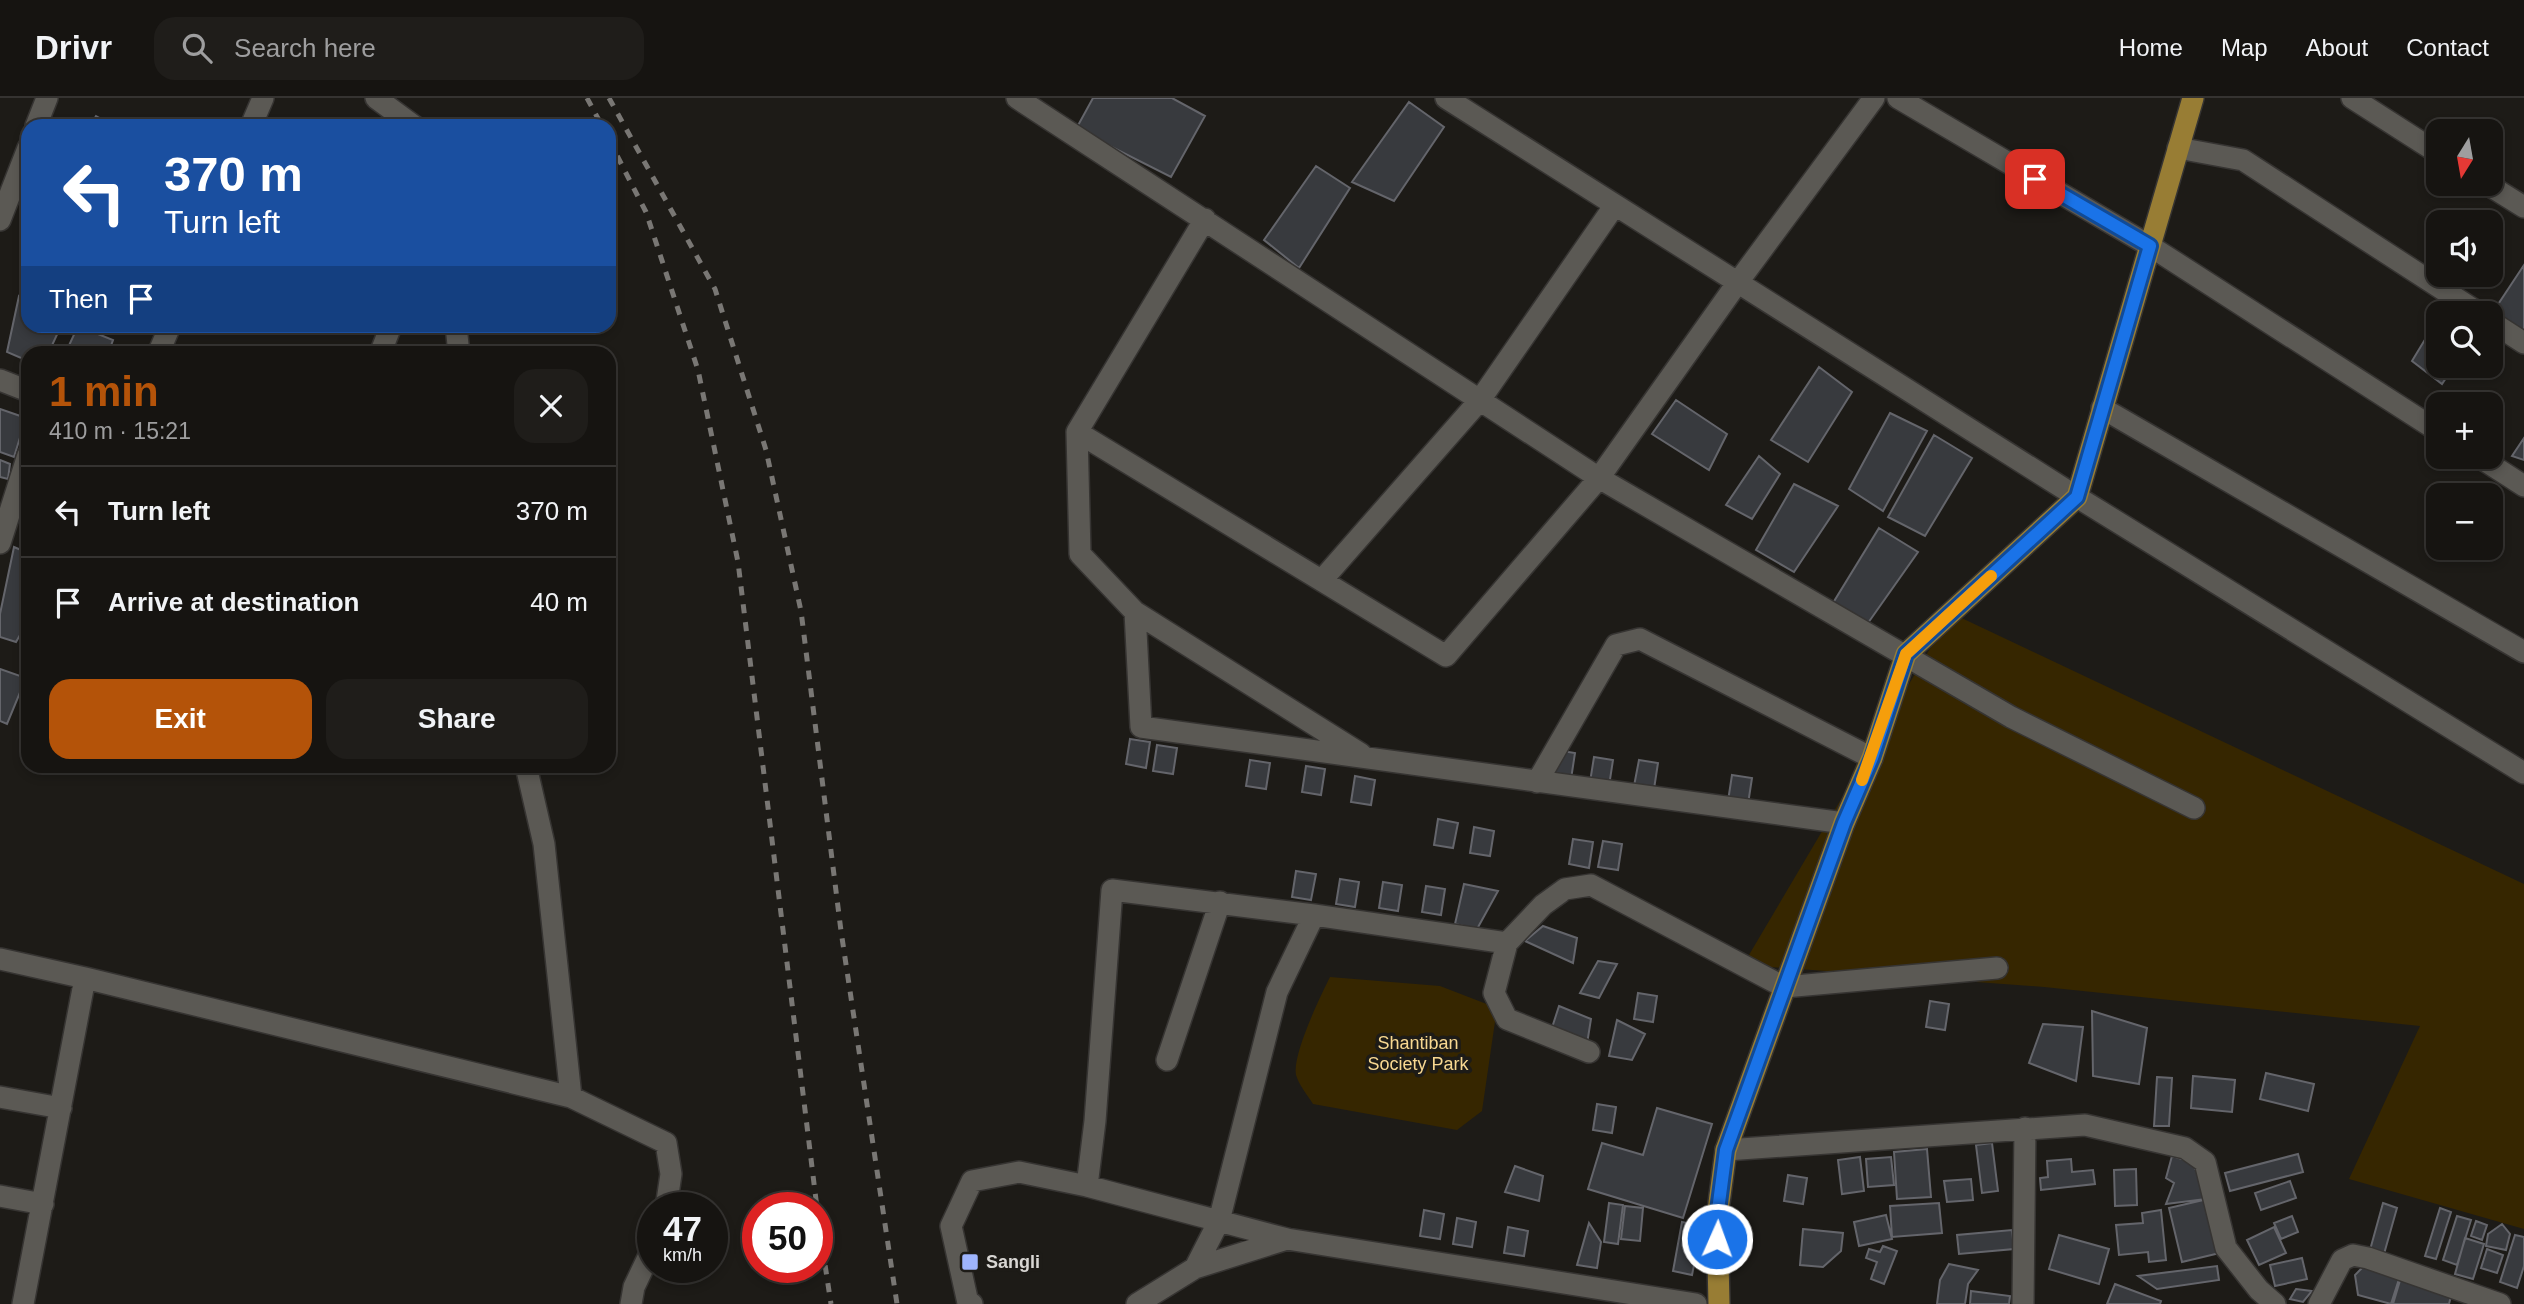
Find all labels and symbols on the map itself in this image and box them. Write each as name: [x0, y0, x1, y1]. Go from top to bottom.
north arrow: [2426, 119, 2502, 196]
pin: [2005, 149, 2065, 209]
park label: Shantiban Society Park: [1367, 1033, 1470, 1074]
speed limit sign: 50: [742, 1192, 833, 1283]
position arrow: [1680, 1202, 1754, 1276]
marker: Sangli: [960, 1252, 980, 1272]
place label: Sangli: [986, 1252, 1040, 1272]

